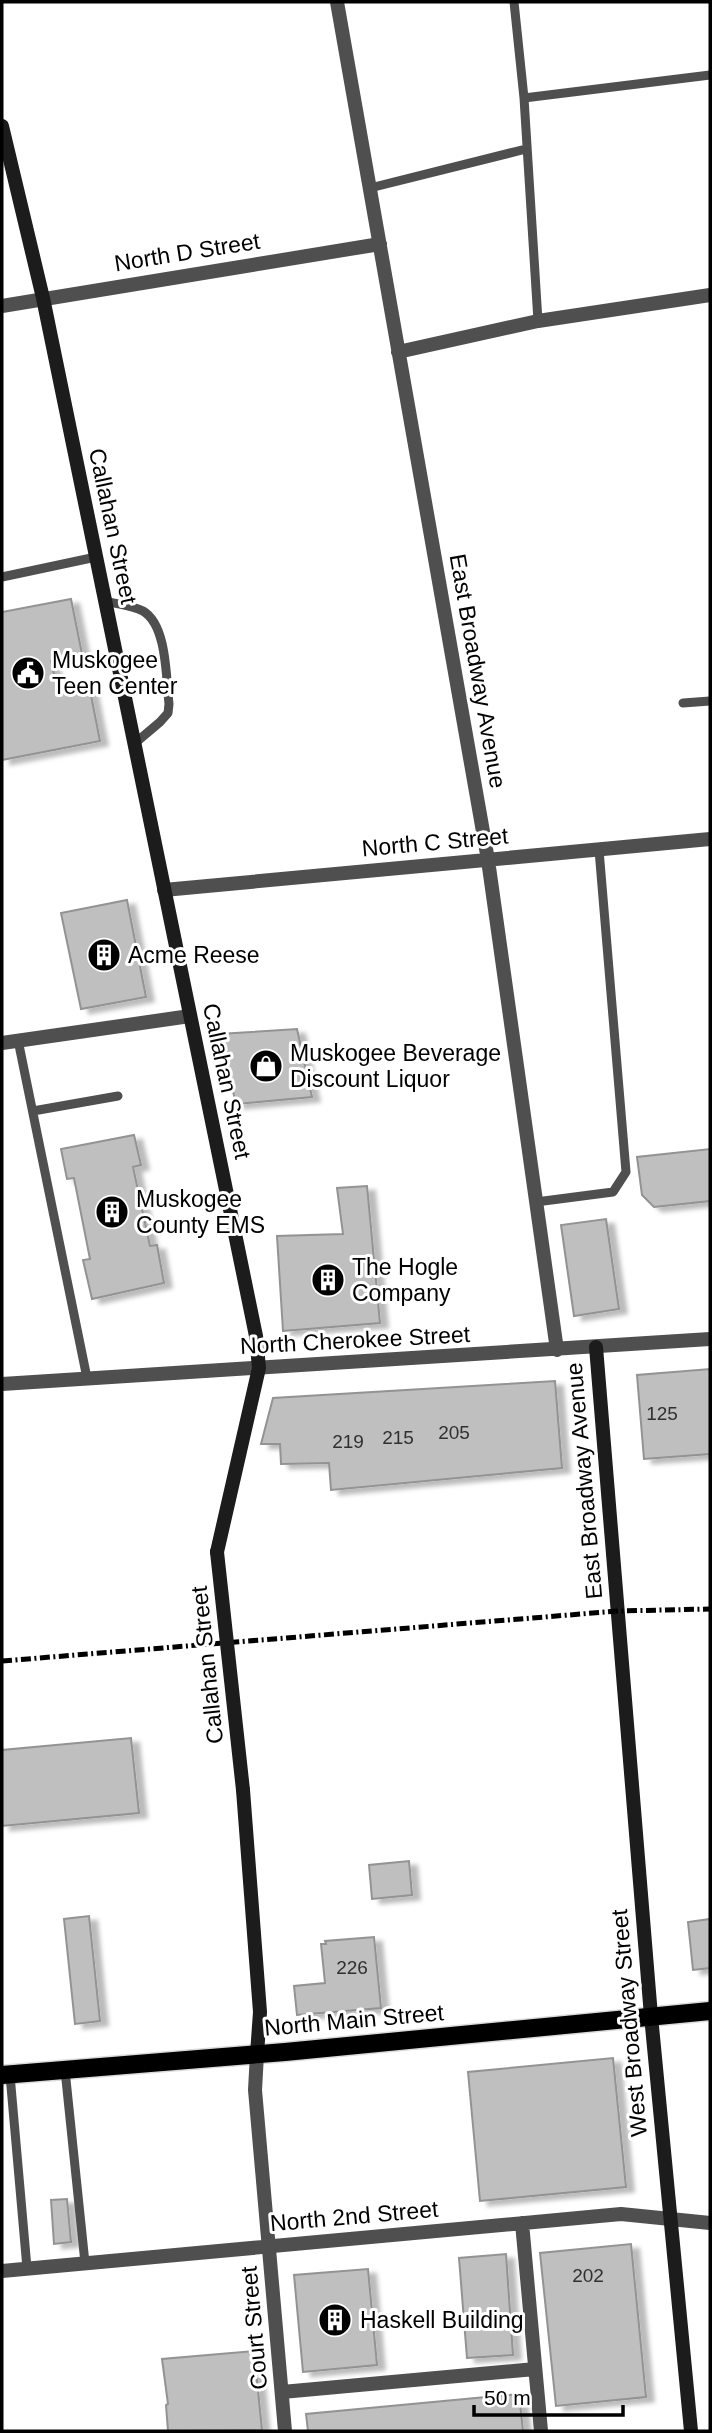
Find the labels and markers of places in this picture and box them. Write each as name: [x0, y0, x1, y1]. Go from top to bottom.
place label: Muskogee Teen Center: [52, 647, 178, 699]
public building icon: Muskogee Teen Center: [9, 654, 47, 692]
building icon: Acme Reese: [85, 936, 123, 974]
place label: Acme Reese: [128, 942, 260, 968]
place label: Muskogee Beverage Discount Liquor: [290, 1040, 501, 1092]
shop icon: Muskogee Beverage Discount Liquor: [247, 1047, 285, 1085]
place label: Muskogee County EMS: [136, 1186, 265, 1238]
building icon: Muskogee County EMS: [93, 1193, 131, 1231]
place label: The Hogle Company: [352, 1254, 458, 1306]
building icon: The Hogle Company: [309, 1261, 347, 1299]
building icon: Haskell Building: [316, 2301, 354, 2339]
place label: Haskell Building: [360, 2307, 524, 2333]

